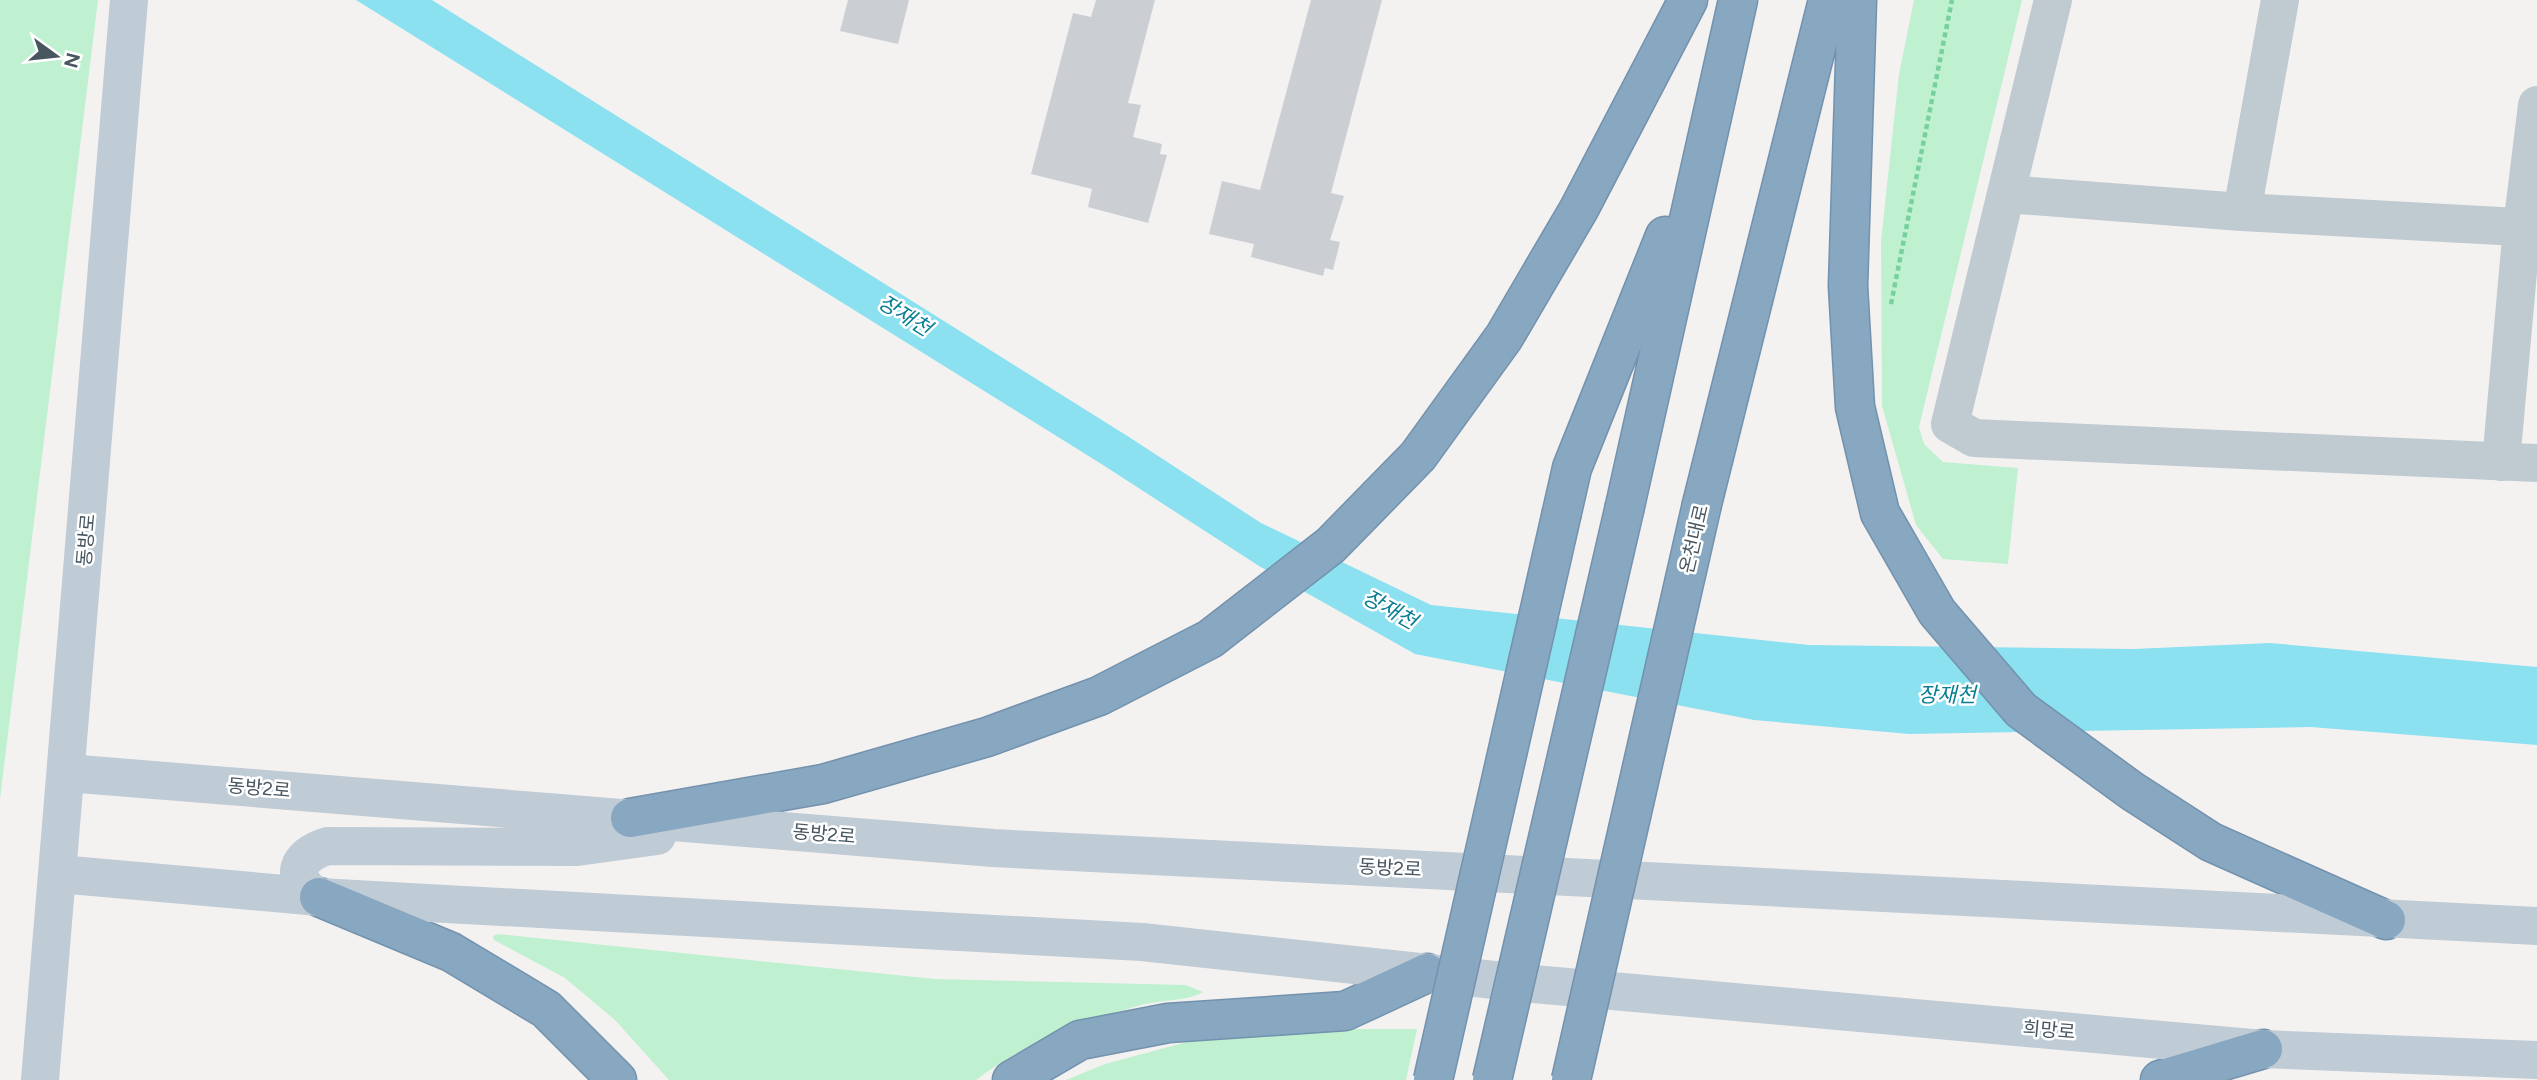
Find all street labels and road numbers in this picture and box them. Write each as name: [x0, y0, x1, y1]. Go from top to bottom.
street label: 온천대로: [1675, 502, 1713, 576]
street label: 동방로: [72, 513, 100, 567]
street label: 동방2로: [227, 774, 291, 802]
street label: 동방2로: [792, 820, 856, 848]
street label: 동방2로: [1358, 855, 1422, 881]
street label: 희망로: [2022, 1016, 2076, 1044]

